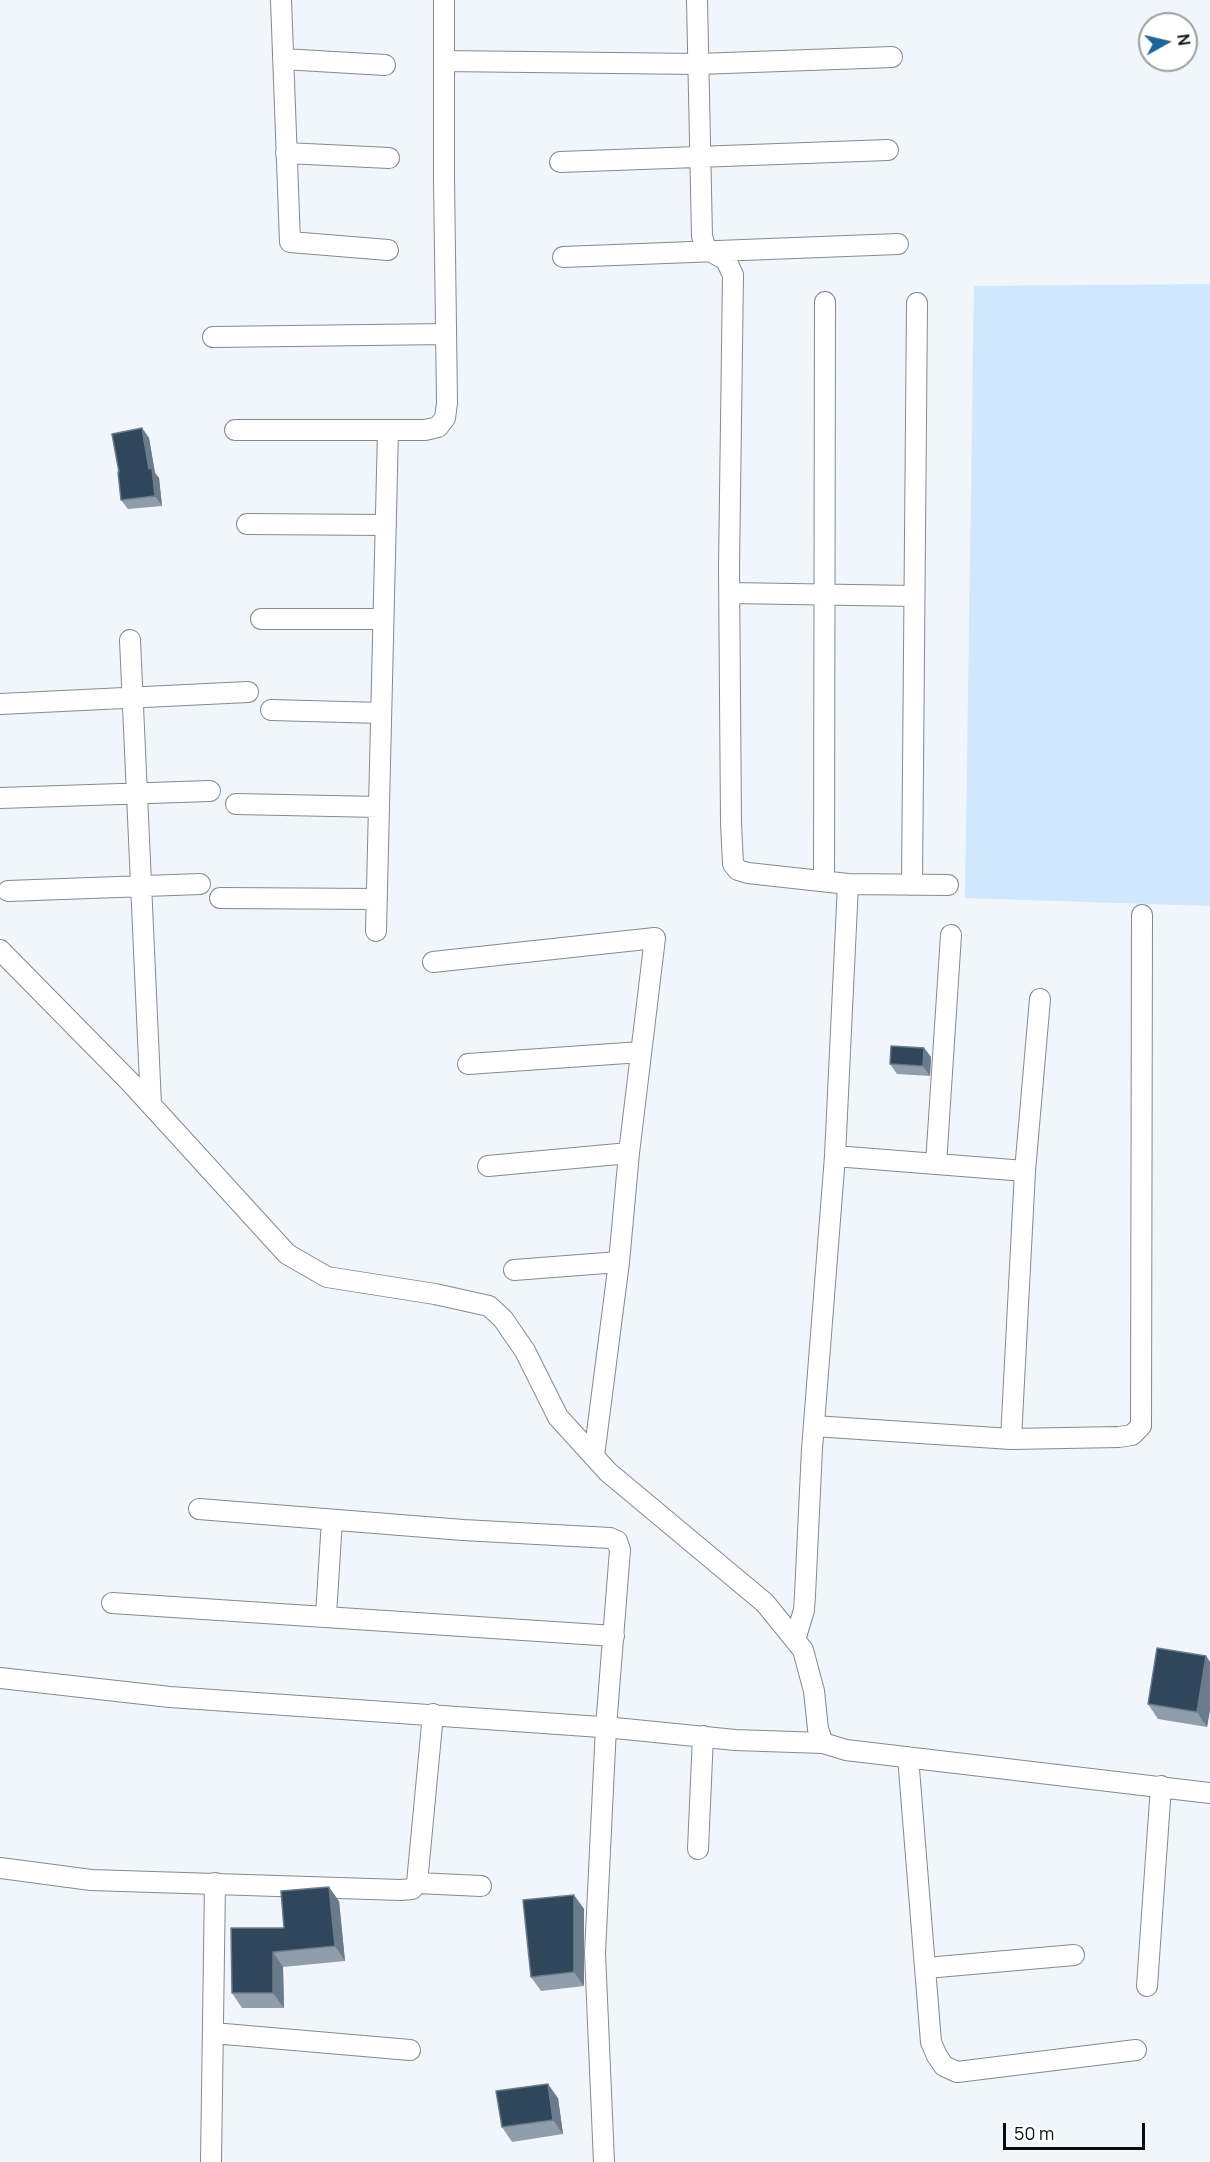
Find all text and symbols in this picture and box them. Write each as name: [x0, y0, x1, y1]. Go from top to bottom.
north arrow: [1138, 12, 1198, 72]
text: N: [1172, 33, 1196, 47]
scale bar: [1006, 2111, 1148, 2149]
text: 50 m: [1014, 2121, 1054, 2145]

